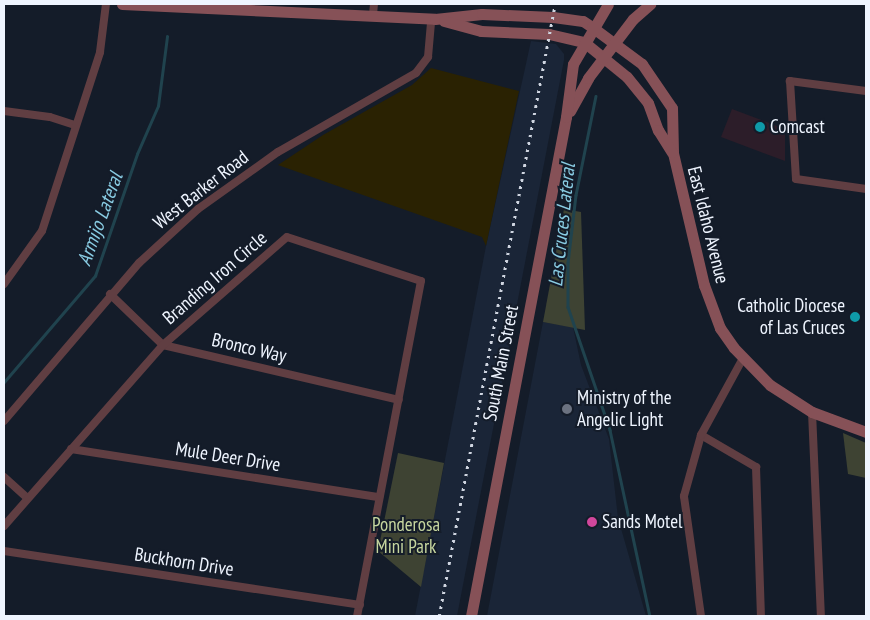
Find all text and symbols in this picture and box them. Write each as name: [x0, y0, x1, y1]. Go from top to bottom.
place label: Comcast: [770, 116, 825, 138]
marker: Comcast: [754, 121, 766, 133]
street label: West Barker Road: [149, 146, 253, 234]
water label: Las Cruces Lateral: [544, 162, 580, 288]
street label: East Idaho Avenue: [682, 164, 734, 286]
water label: Armijo Lateral: [72, 169, 128, 269]
street label: Branding Iron Circle: [158, 227, 272, 329]
place label: Catholic Diocese of Las Cruces: [737, 295, 845, 339]
street label: South Main Street: [479, 303, 523, 423]
marker: Catholic Diocese of Las Cruces: [849, 311, 861, 323]
street label: Bronco Way: [209, 328, 289, 368]
place label: Ministry of the Angelic Light: [577, 387, 672, 431]
marker: Ministry of the Angelic Light: [561, 403, 573, 415]
street label: Mule Deer Drive: [174, 437, 282, 477]
place label: Sands Motel: [602, 511, 682, 533]
park label: Ponderosa Mini Park: [372, 514, 440, 558]
marker: Sands Motel: [586, 516, 598, 528]
street label: Buckhorn Drive: [133, 543, 235, 581]

